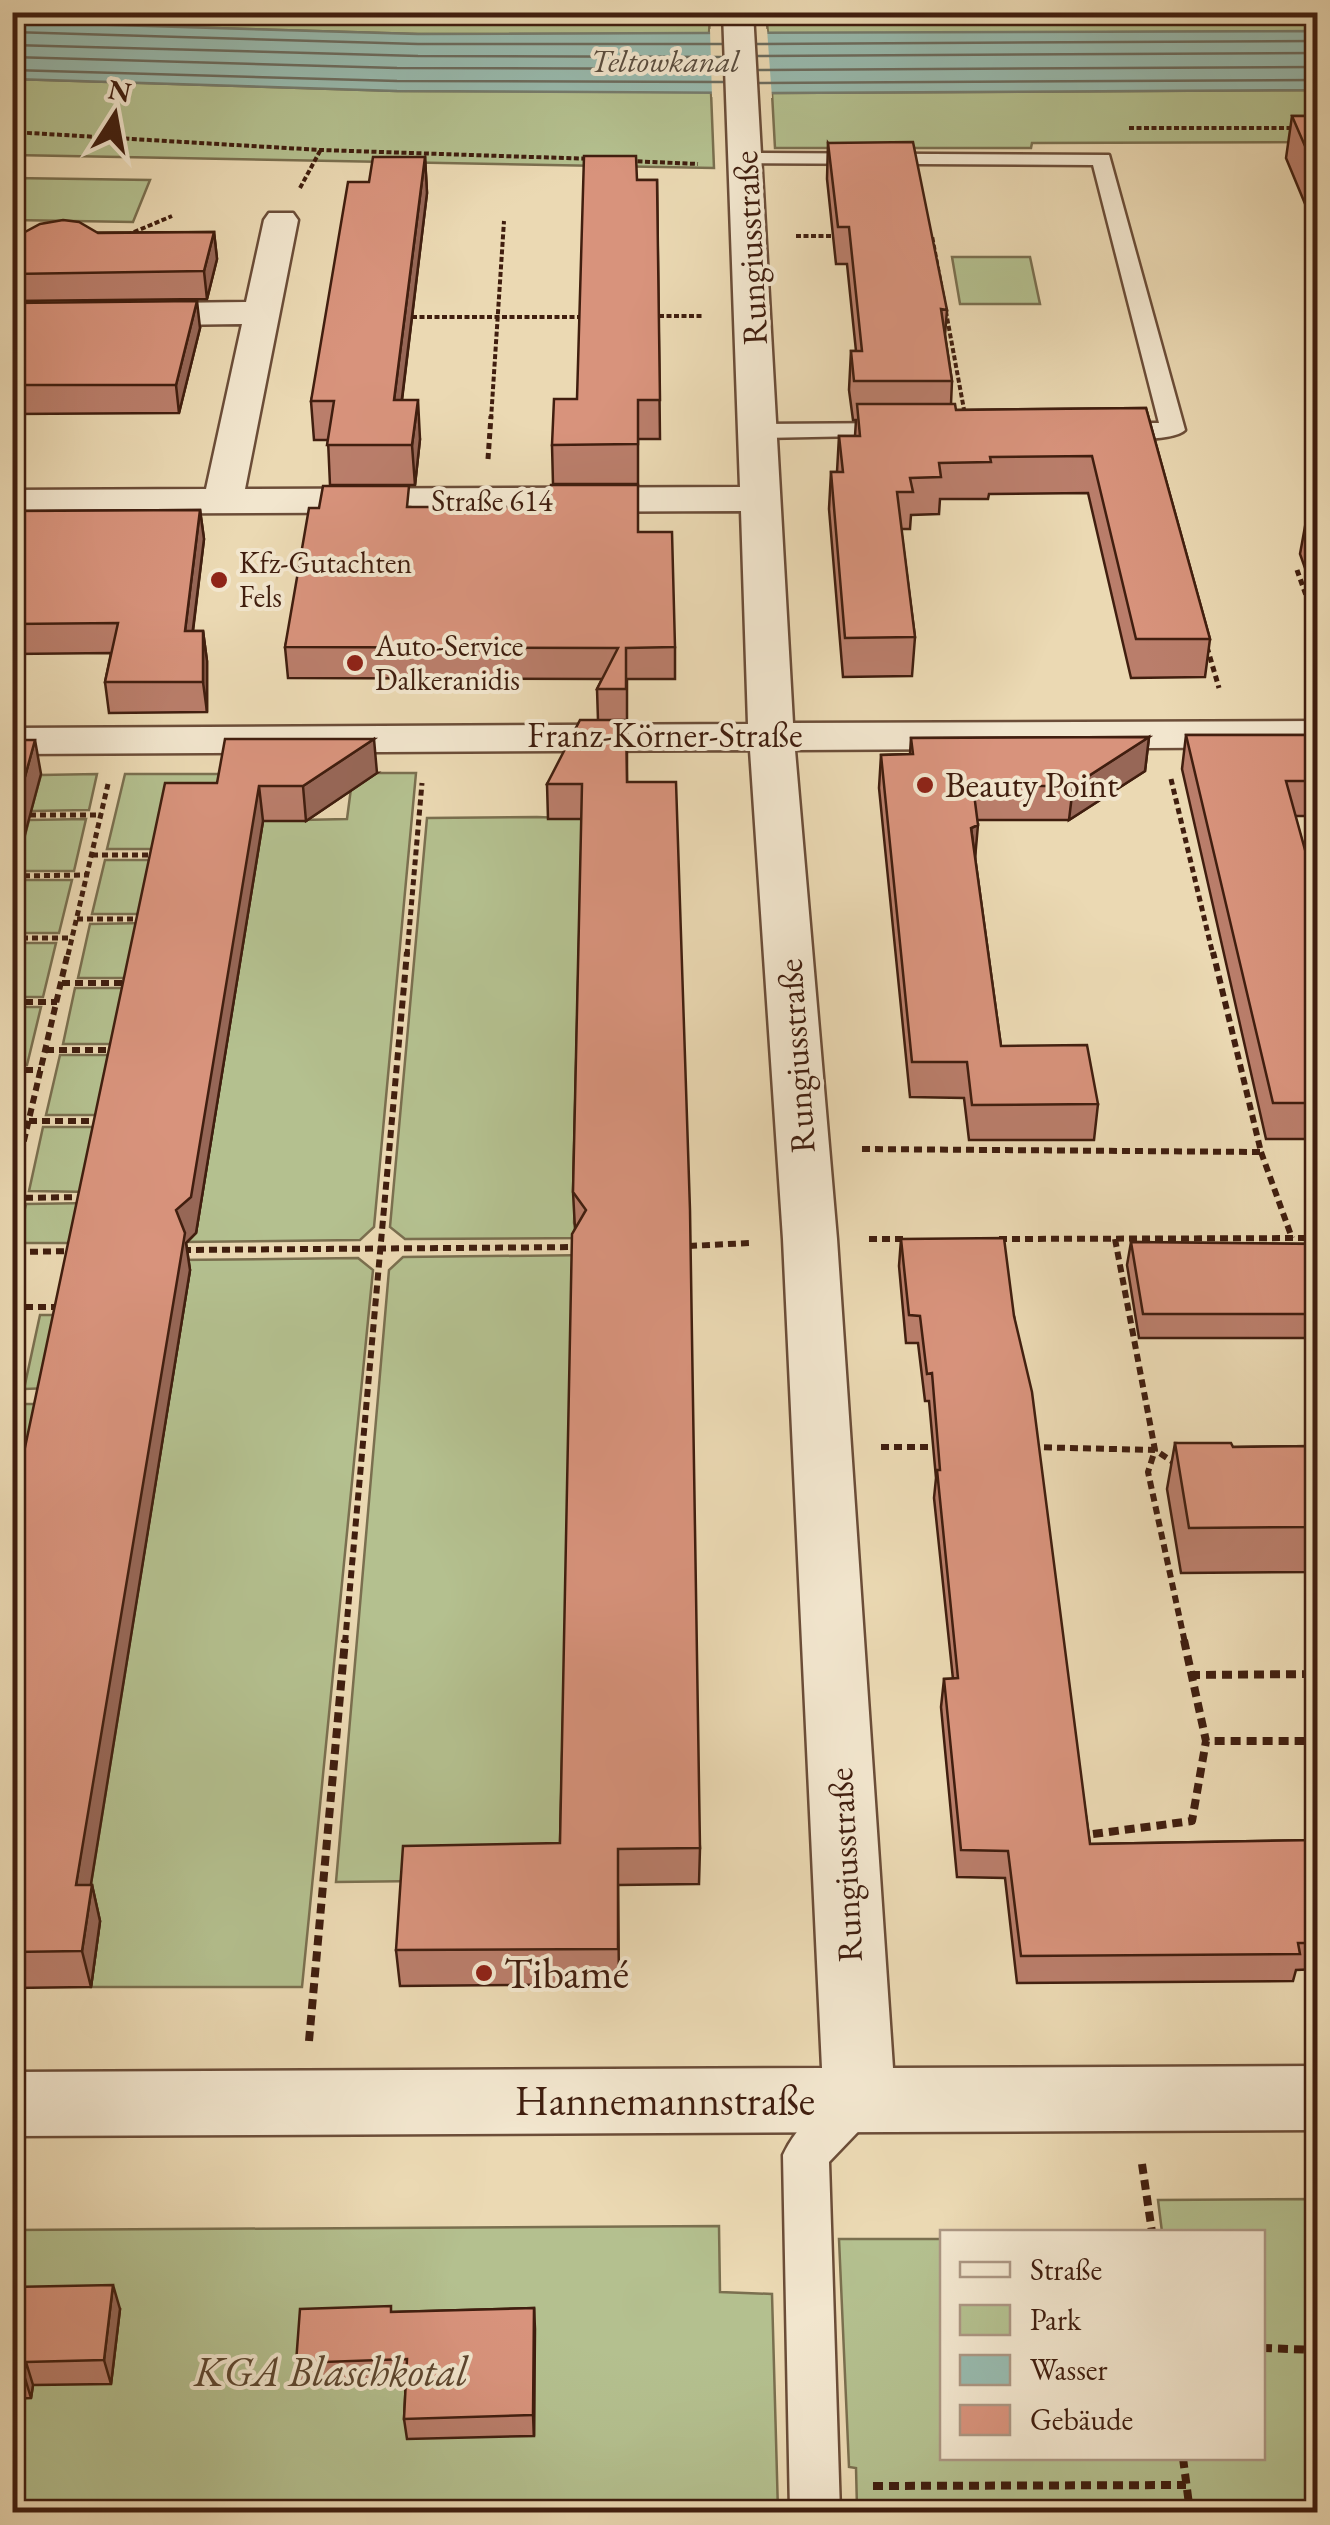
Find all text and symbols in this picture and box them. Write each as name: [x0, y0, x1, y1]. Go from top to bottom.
water label: Teltowkanal: [590, 40, 740, 82]
north arrow: [65, 65, 165, 165]
text: N: [105, 71, 135, 110]
street label: Rungiusstraße: [722, 150, 777, 346]
street label: Straße 614: [431, 481, 553, 520]
place label: Kfz-Gutachten Fels: [239, 543, 412, 616]
marker: Kfz-Gutachten Fels: [208, 569, 230, 591]
place label: Auto-Service Dalkeranidis: [374, 626, 524, 699]
marker: Auto-Service Dalkeranidis: [344, 652, 366, 674]
street label: Franz-Körner-Straße: [527, 712, 803, 757]
place label: Beauty Point: [945, 762, 1118, 807]
marker: Beauty Point: [914, 774, 936, 796]
street label: Rungiusstraße: [766, 957, 825, 1155]
street label: Rungiusstraße: [817, 1767, 872, 1963]
place label: Tibamé: [504, 1946, 629, 2001]
marker: Tibamé: [473, 1962, 495, 1984]
street label: Hannemannstraße: [515, 2073, 815, 2128]
legend: [940, 2230, 1265, 2460]
text: Straße: [1030, 2250, 1102, 2289]
text: Park: [1030, 2300, 1082, 2339]
park label: KGA Blaschkotal: [193, 2344, 469, 2399]
text: Wasser: [1030, 2350, 1108, 2389]
text: Gebäude: [1030, 2400, 1133, 2439]

